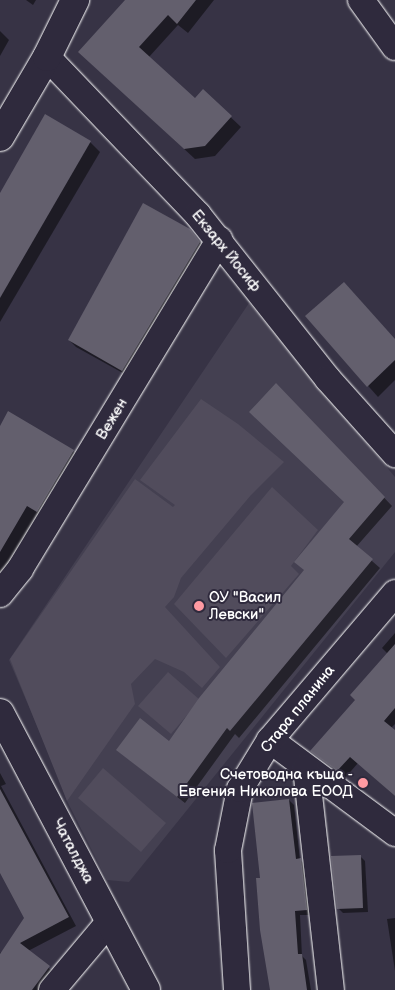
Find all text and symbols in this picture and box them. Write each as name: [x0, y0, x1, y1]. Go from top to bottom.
street label: Екзарх Йосиф: [187, 206, 265, 296]
street label: Вежен: [93, 395, 131, 443]
place label: ОУ "Васил Левски": [209, 588, 281, 623]
marker: ОУ "Васил Левски": [193, 600, 205, 612]
street label: Стара планина: [257, 662, 339, 756]
place label: Счетоводна къща - Евгения Николова ЕООД: [178, 765, 353, 800]
marker: Счетоводна къща - Евгения Николова ЕООД: [357, 777, 369, 789]
street label: Чаталджа: [48, 815, 98, 887]

